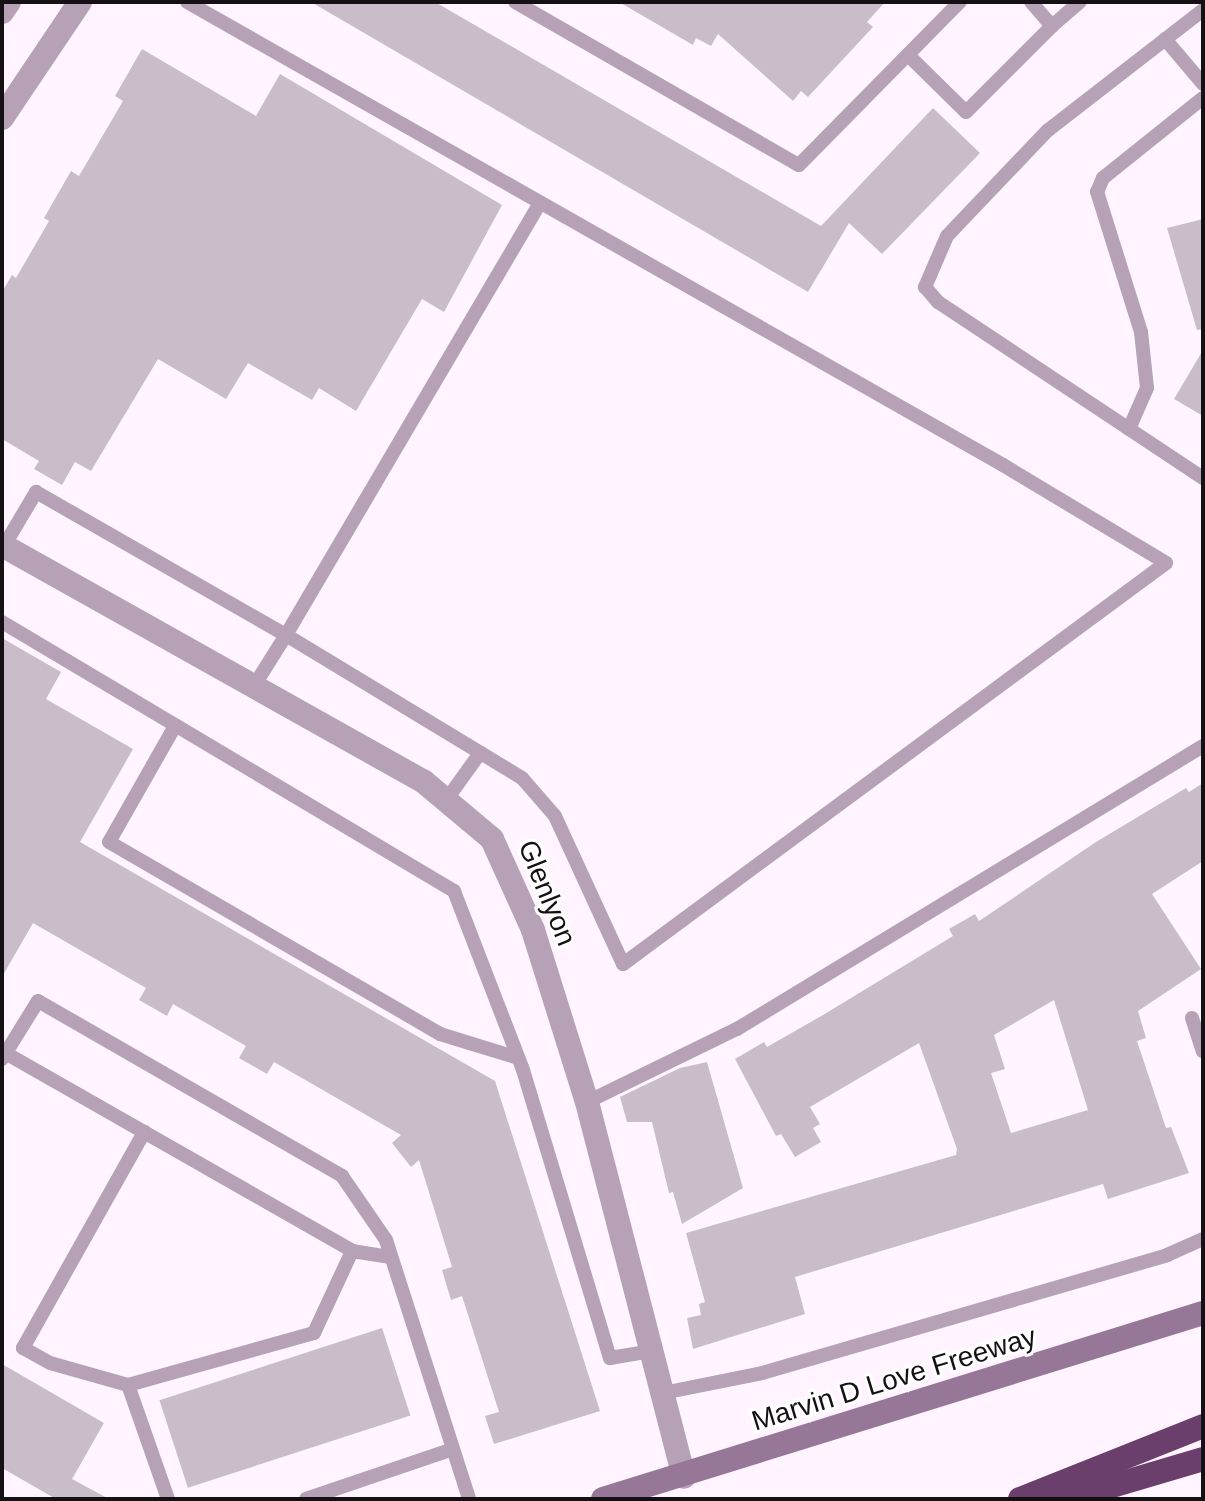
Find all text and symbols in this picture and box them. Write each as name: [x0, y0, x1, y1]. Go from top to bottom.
street label: Glenlyon: [511, 835, 583, 951]
street label: Marvin D Love Freeway: [748, 1320, 1040, 1438]

